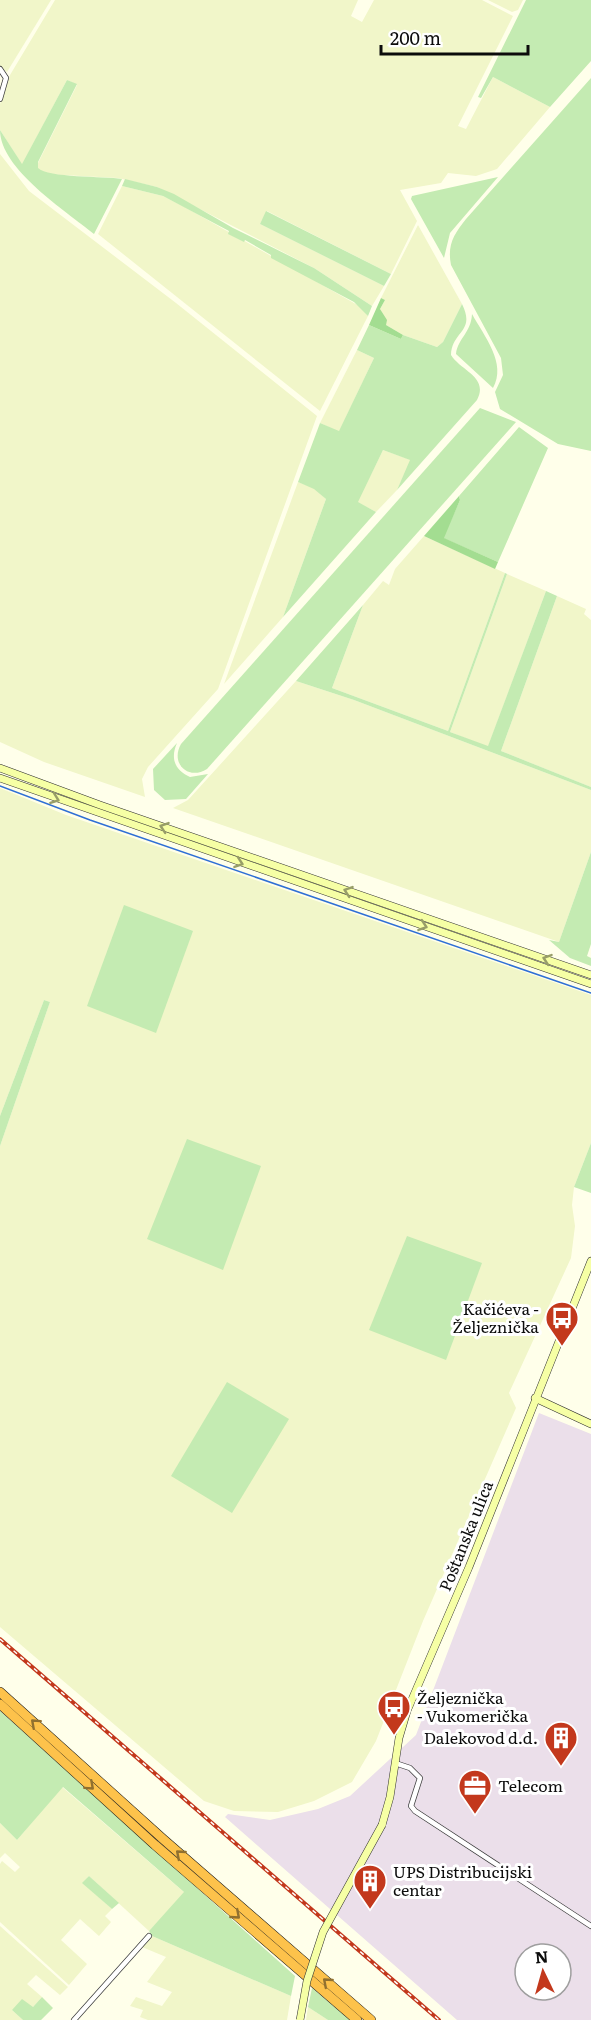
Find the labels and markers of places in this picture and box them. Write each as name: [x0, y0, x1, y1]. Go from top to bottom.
place label: Kačićeva - Željeznička: [452, 1296, 539, 1338]
bus stop icon: Kačićeva - Željeznička: [544, 1300, 580, 1347]
place label: Željeznička - Vukomerička: [417, 1685, 528, 1727]
bus stop icon: Željeznička - Vukomerička: [376, 1689, 412, 1736]
building icon: Dalekovod d.d.: [543, 1720, 579, 1767]
place label: Dalekovod d.d.: [424, 1725, 538, 1749]
office icon: Telecom: [457, 1768, 493, 1815]
place label: Telecom: [498, 1773, 563, 1797]
place label: UPS Distribucijski centar: [393, 1859, 532, 1901]
building icon: UPS Distribucijski centar: [352, 1863, 388, 1910]

